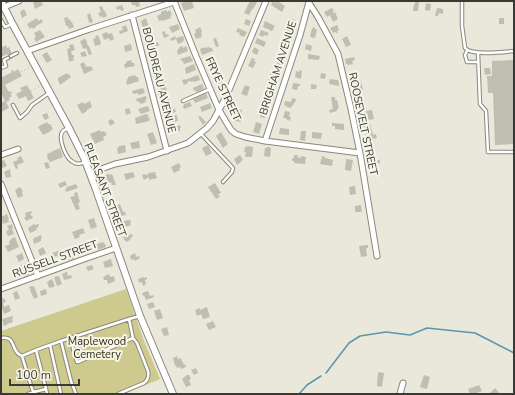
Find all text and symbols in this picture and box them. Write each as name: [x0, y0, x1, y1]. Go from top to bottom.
street label: BRIGHAM AVENUE: [256, 19, 300, 117]
street label: BOUDREAU AVENUE: [139, 26, 179, 134]
street label: FRYE STREET: [202, 54, 245, 124]
street label: ROOSEVELT STREET: [345, 71, 381, 177]
street label: PLEASANT STREET: [80, 141, 130, 239]
street label: RUSSELL STREET: [10, 236, 100, 281]
park label: Maplewood Cemetery: [68, 334, 126, 362]
scale bar: [10, 361, 79, 387]
text: 100 m: [16, 367, 51, 383]

